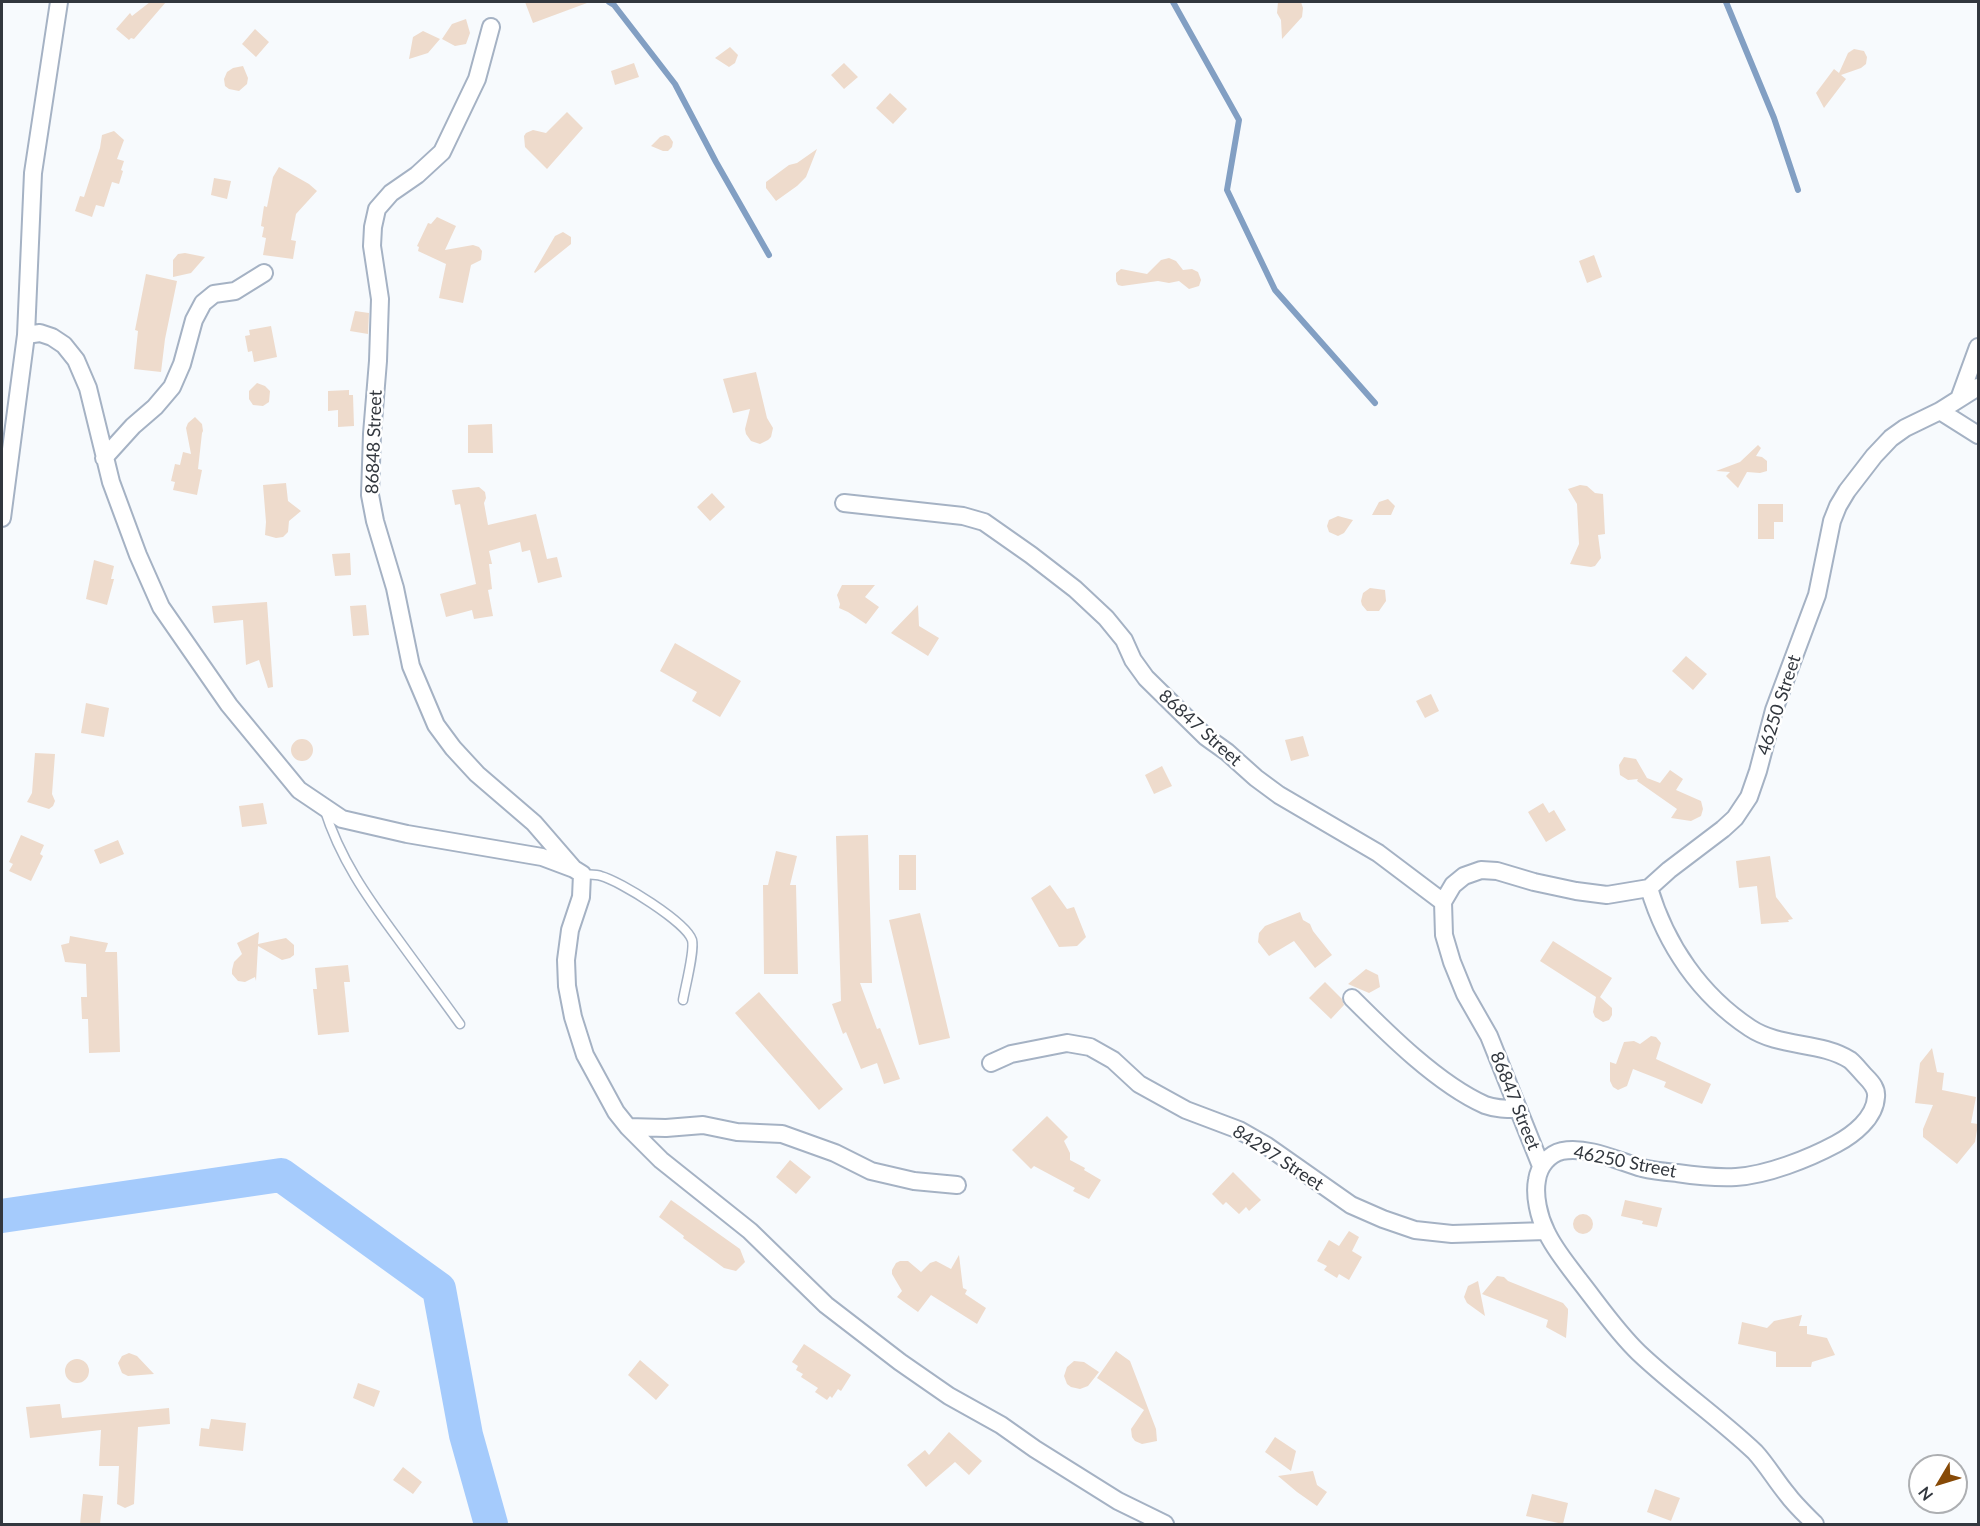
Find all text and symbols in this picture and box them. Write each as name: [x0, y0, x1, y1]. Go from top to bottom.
street label: 86848 Street: [361, 390, 387, 494]
street label: 46250 Street: [1753, 652, 1805, 758]
street label: 86847 Street: [1154, 685, 1246, 771]
street label: 86847 Street: [1485, 1049, 1545, 1153]
street label: 84297 Street: [1228, 1121, 1328, 1195]
street label: 46250 Street: [1572, 1141, 1678, 1183]
north arrow: [1908, 1454, 1968, 1514]
text: N: [1914, 1483, 1936, 1505]

